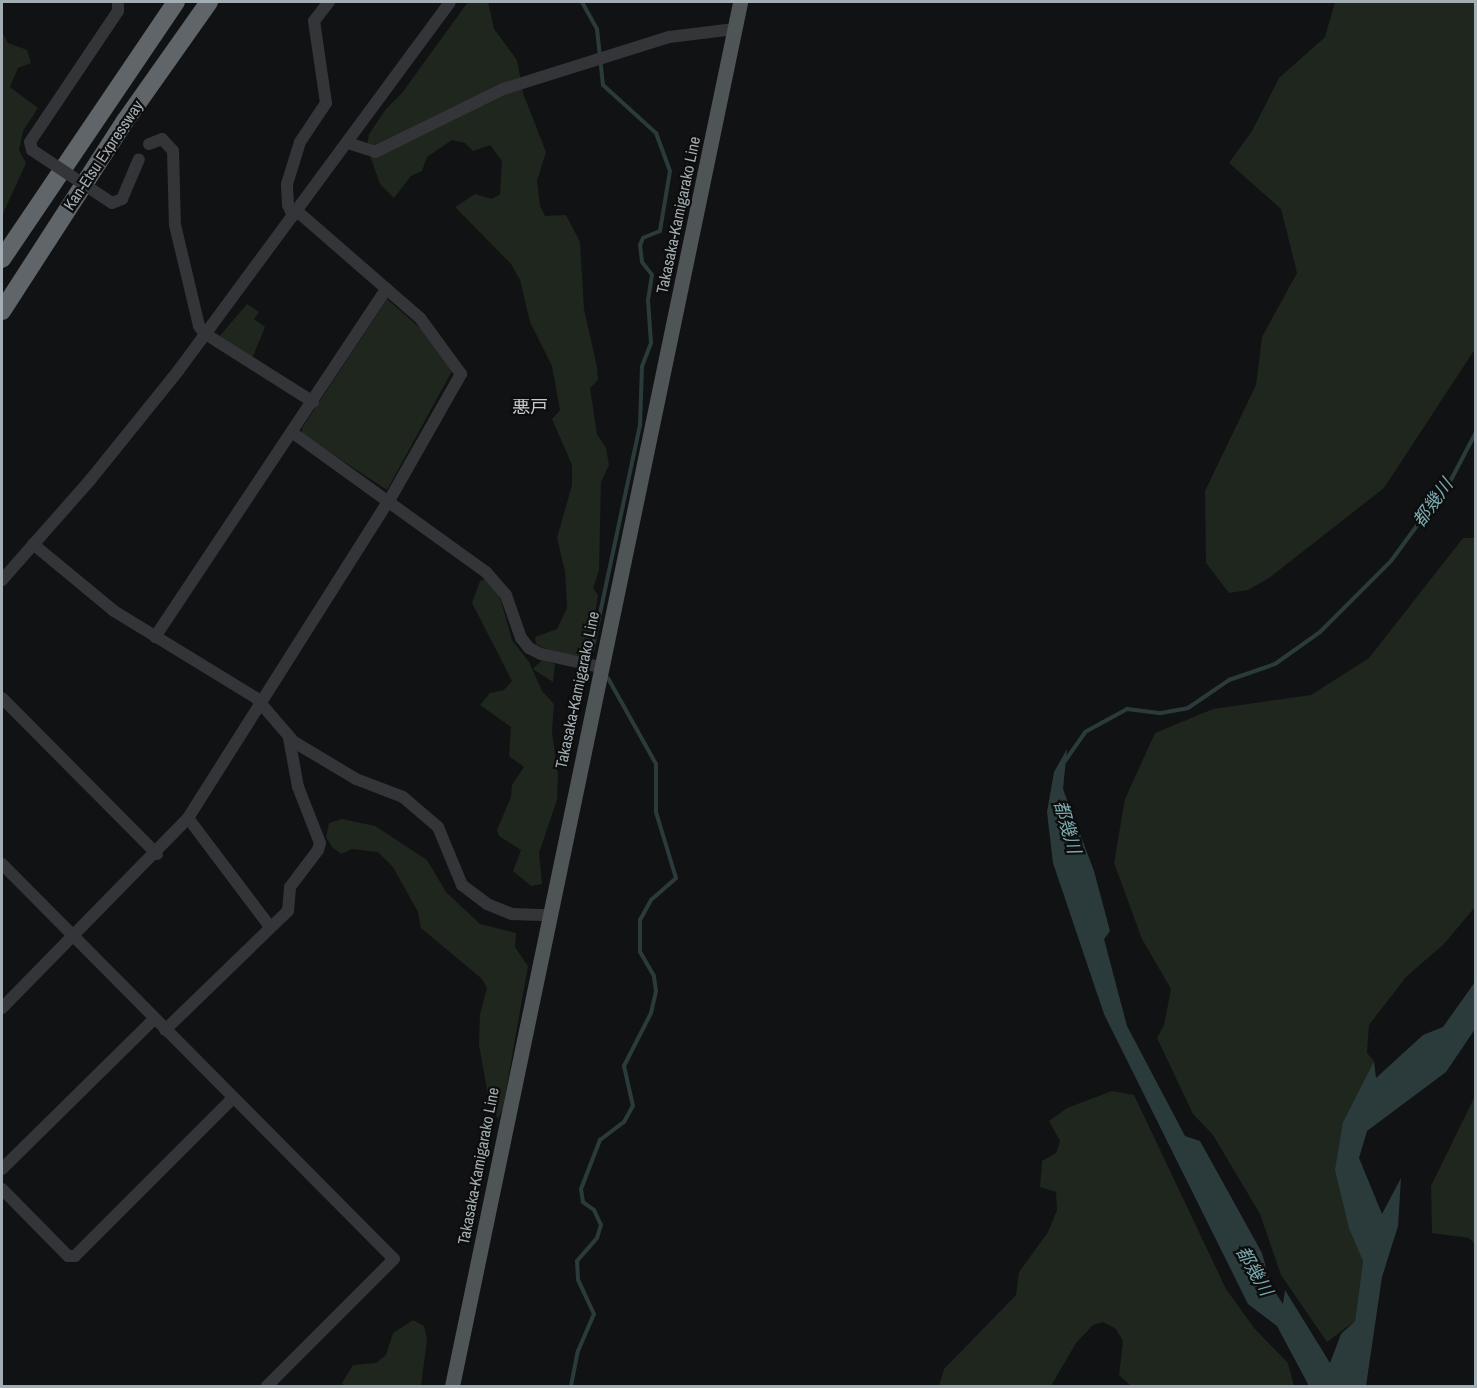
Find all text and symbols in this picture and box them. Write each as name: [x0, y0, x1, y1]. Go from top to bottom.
street label: Kan-Etsu Expressway: [59, 96, 147, 214]
street label: Takasaka-Kamigarako Line: [652, 135, 704, 295]
district label: 悪戸: [512, 396, 548, 418]
water label: 都幾川: [1408, 475, 1458, 531]
street label: Takasaka-Kamigarako Line: [551, 610, 603, 770]
water label: 都幾川: [1049, 798, 1085, 856]
street label: Takasaka-Kamigarako Line: [453, 1086, 503, 1246]
water label: 都幾川: [1231, 1242, 1277, 1300]

